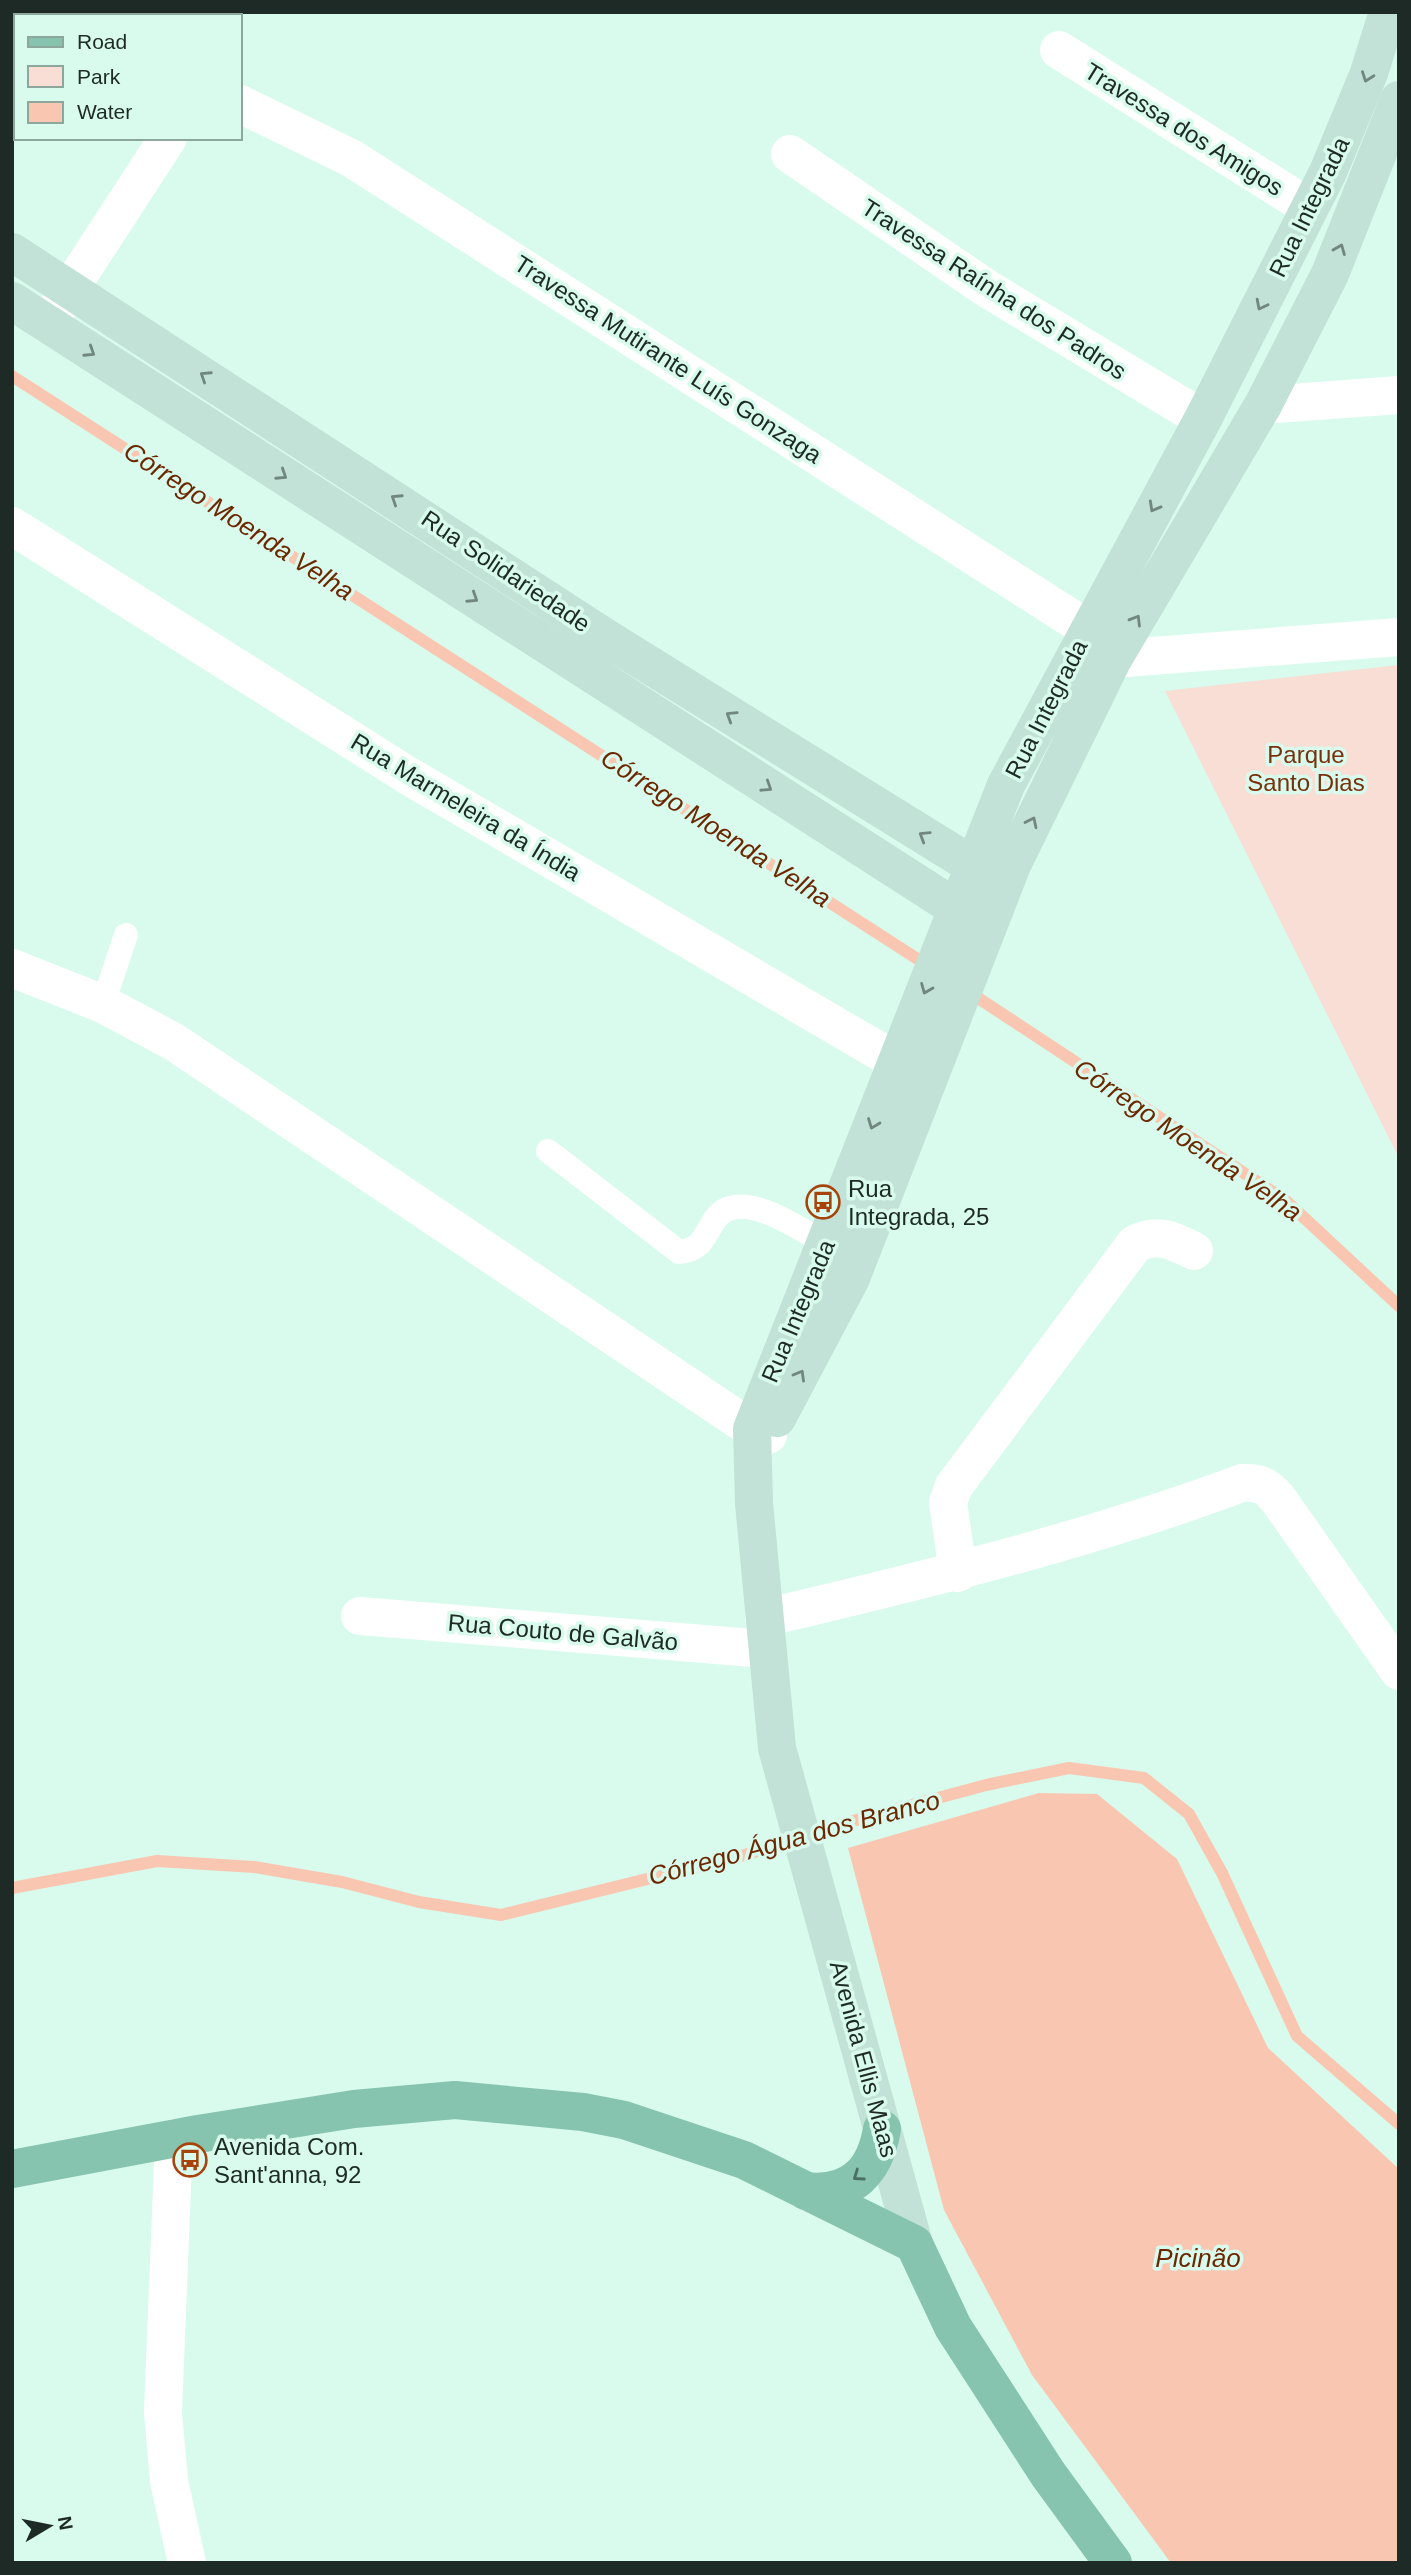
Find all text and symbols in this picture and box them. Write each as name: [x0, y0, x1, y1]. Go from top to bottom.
legend: [14, 14, 242, 140]
text: Road: [77, 30, 127, 53]
street label: Travessa dos Amigos: [1080, 57, 1288, 201]
text: Park: [77, 65, 121, 88]
one-way arrow: [1361, 71, 1375, 83]
text: Water: [77, 100, 132, 123]
street label: Rua Integrada: [1264, 132, 1355, 281]
street label: Travessa Raínha dos Padros: [857, 193, 1131, 385]
one-way arrow: [1332, 244, 1346, 257]
street label: Travessa Mutirante Luís Gonzaga: [509, 249, 827, 469]
one-way arrow: [1255, 298, 1269, 311]
one-way arrow: [83, 343, 96, 356]
one-way arrow: [200, 372, 213, 384]
water label: Córrego Moenda Velha: [119, 435, 359, 607]
one-way arrow: [274, 466, 287, 479]
one-way arrow: [391, 495, 404, 508]
one-way arrow: [1149, 499, 1163, 512]
street label: Rua Solidariedade: [417, 505, 595, 637]
one-way arrow: [465, 589, 478, 602]
one-way arrow: [1127, 614, 1140, 627]
street label: Rua Integrada: [999, 635, 1093, 783]
one-way arrow: [726, 711, 739, 724]
street label: Rua Marmeleira da Índia: [346, 728, 586, 887]
park label: Parque Santo Dias: [1247, 741, 1365, 796]
water label: Córrego Moenda Velha: [596, 742, 836, 914]
one-way arrow: [759, 779, 772, 792]
one-way arrow: [1024, 817, 1038, 829]
one-way arrow: [919, 832, 932, 845]
one-way arrow: [921, 982, 935, 994]
water label: Córrego Moenda Velha: [1069, 1053, 1307, 1227]
one-way arrow: [867, 1117, 881, 1129]
place label: Rua Integrada, 25: [848, 1175, 989, 1230]
bus stop icon: Rua Integrada, 25: [804, 1183, 842, 1221]
street label: Rua Integrada: [756, 1235, 840, 1386]
one-way arrow: [792, 1370, 805, 1383]
street label: Rua Couto de Galvão: [447, 1608, 679, 1656]
water label: Córrego Água dos Branco: [645, 1785, 943, 1891]
street label: Avenida Ellis Maas: [825, 1958, 903, 2160]
place label: Avenida Com. Sant'anna, 92: [214, 2133, 364, 2188]
bus stop icon: Avenida Com. Sant'anna, 92: [171, 2141, 209, 2179]
one-way arrow: [853, 2168, 866, 2180]
water label: Picinão: [1155, 2243, 1241, 2273]
north arrow: [14, 2491, 84, 2561]
text: N: [54, 2515, 77, 2532]

